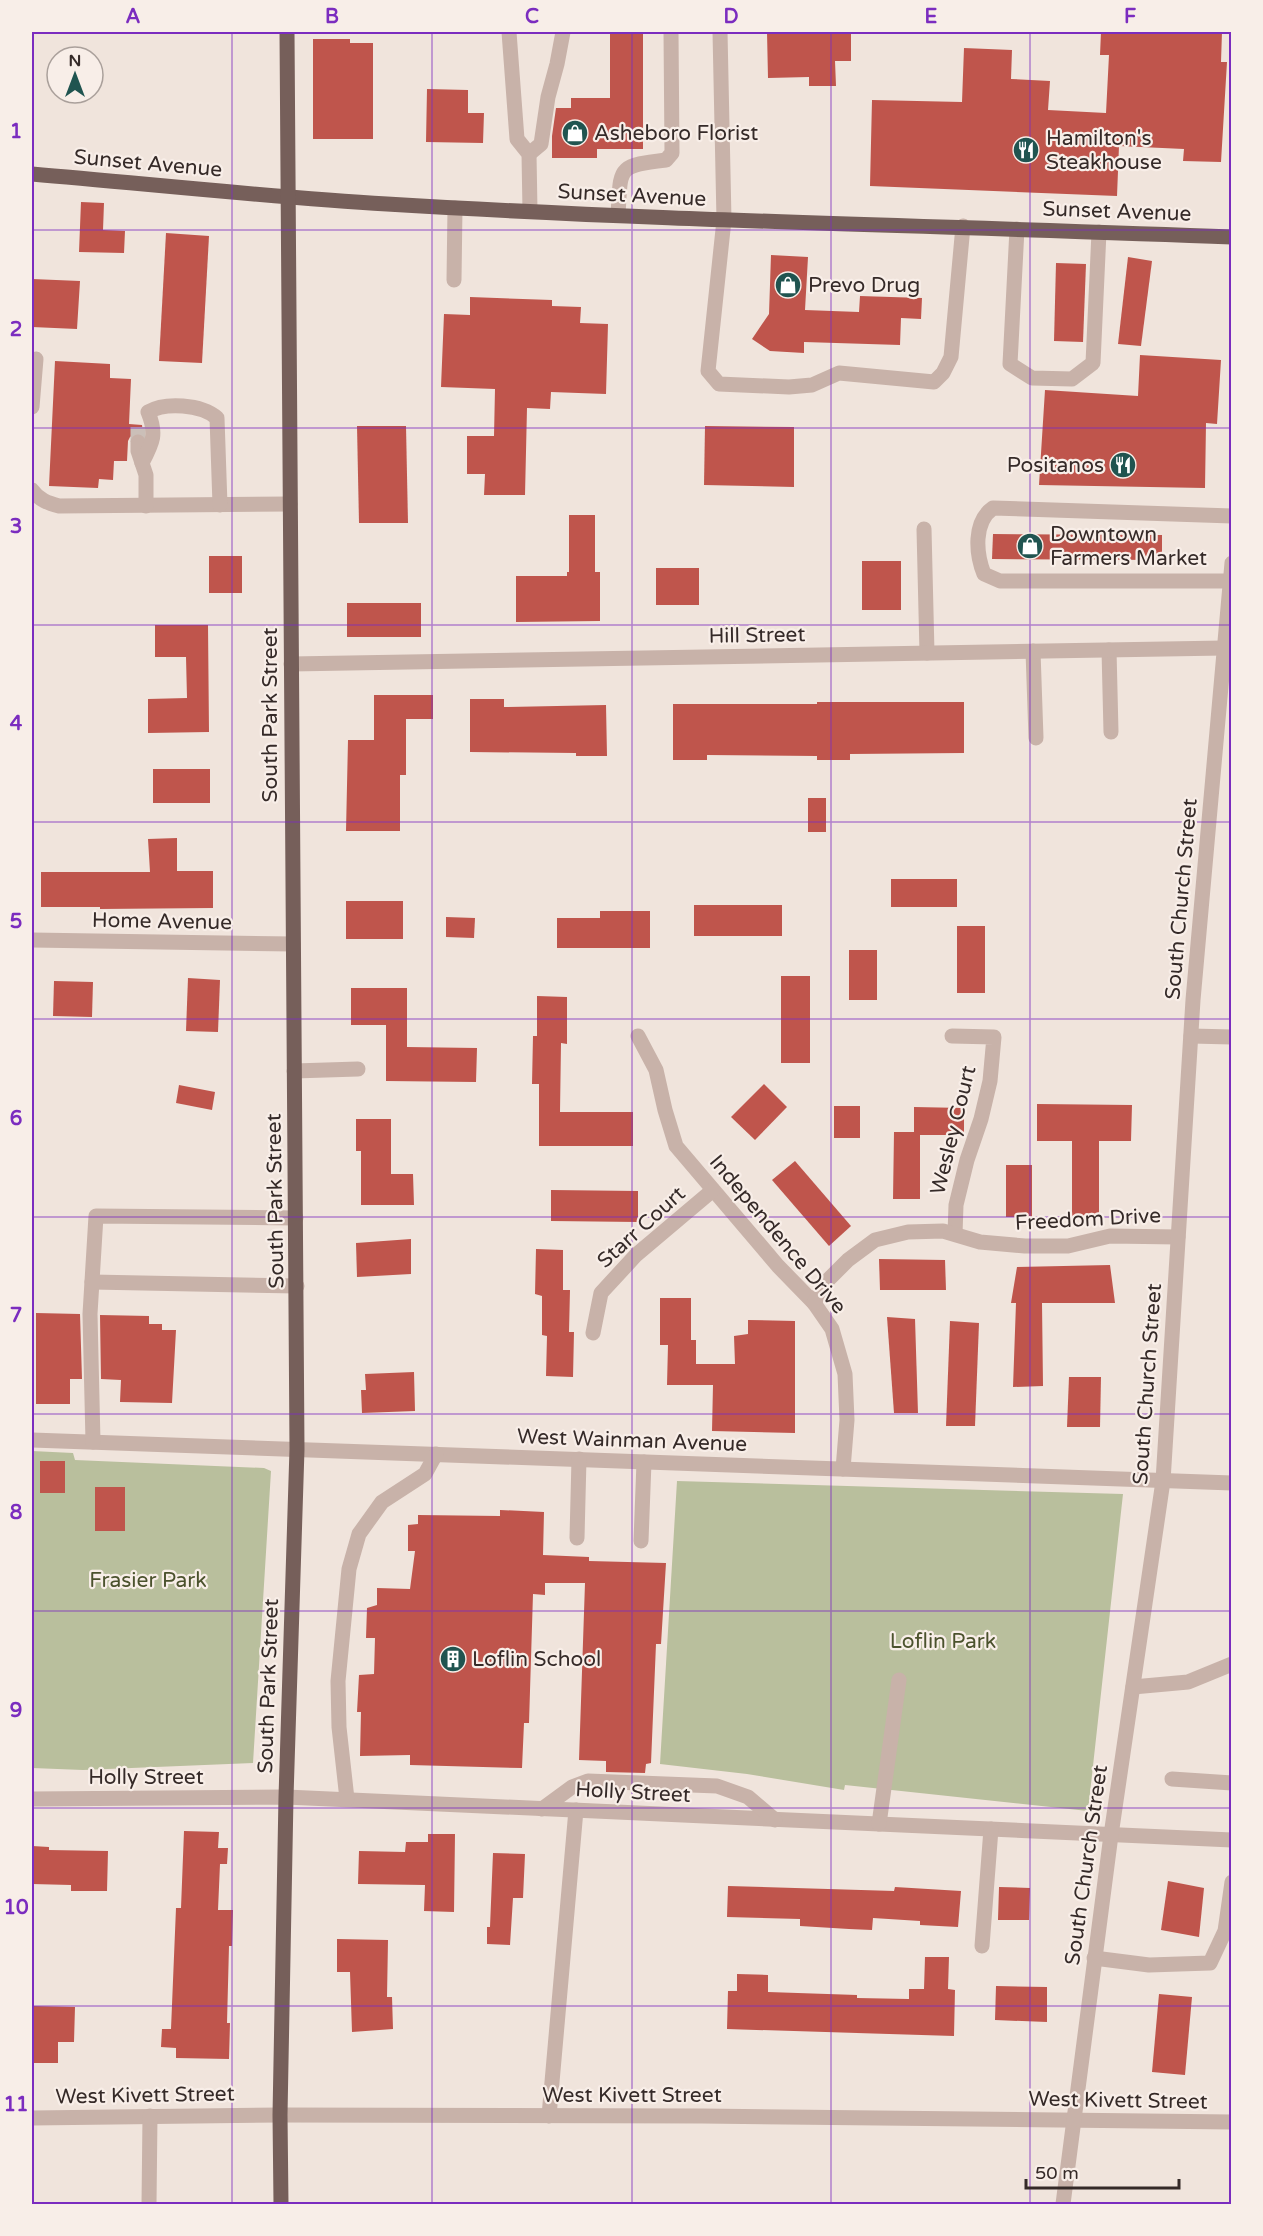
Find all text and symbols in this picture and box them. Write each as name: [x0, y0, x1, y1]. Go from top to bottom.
text: A: [126, 5, 141, 29]
text: B: [325, 5, 339, 29]
text: C: [525, 5, 539, 29]
text: D: [723, 5, 739, 29]
text: E: [925, 5, 938, 29]
text: F: [1124, 5, 1136, 29]
north arrow: [45, 45, 105, 105]
text: N: [69, 51, 81, 71]
shop icon: Asheboro Florist: [560, 118, 590, 148]
text: 1: [10, 120, 22, 144]
place label: Asheboro Florist: [594, 121, 758, 146]
place label: Hamilton's Steakhouse: [1046, 126, 1162, 175]
restaurant icon: Hamilton's Steakhouse: [1011, 135, 1041, 165]
street label: Sunset Avenue: [73, 145, 223, 182]
street label: Sunset Avenue: [557, 179, 707, 212]
street label: Sunset Avenue: [1042, 196, 1192, 227]
shop icon: Prevo Drug: [773, 270, 803, 300]
place label: Prevo Drug: [808, 273, 920, 298]
text: 2: [10, 318, 22, 342]
restaurant icon: Positanos: [1108, 450, 1138, 480]
place label: Positanos: [1007, 453, 1104, 478]
text: 3: [10, 515, 22, 539]
place label: Downtown Farmers Market: [1050, 522, 1207, 571]
shop icon: Downtown Farmers Market: [1015, 531, 1045, 561]
street label: Hill Street: [708, 622, 806, 649]
street label: South Park Street: [258, 627, 283, 803]
text: 4: [10, 712, 23, 736]
street label: South Church Street: [1160, 797, 1203, 1001]
street label: Home Avenue: [92, 908, 232, 935]
text: 5: [10, 910, 22, 934]
street label: Wesley Court: [925, 1063, 982, 1197]
text: 6: [10, 1107, 22, 1131]
street label: South Park Street: [261, 1113, 290, 1289]
street label: Independence Drive: [704, 1150, 851, 1319]
street label: Starr Court: [592, 1181, 690, 1273]
street label: Freedom Drive: [1014, 1203, 1162, 1236]
street label: South Church Street: [1128, 1282, 1167, 1486]
text: 7: [10, 1304, 22, 1328]
street label: West Wainman Avenue: [516, 1424, 748, 1457]
text: 8: [10, 1501, 22, 1525]
park label: Frasier Park: [89, 1568, 207, 1593]
street label: South Park Street: [253, 1598, 284, 1774]
park label: Loflin Park: [890, 1629, 996, 1654]
building icon: Loflin School: [438, 1644, 468, 1674]
place label: Loflin School: [472, 1647, 601, 1672]
text: 9: [10, 1699, 22, 1723]
street label: South Church Street: [1060, 1763, 1113, 1967]
street label: Holly Street: [88, 1765, 204, 1790]
street label: Holly Street: [575, 1777, 691, 1808]
text: 10: [3, 1896, 29, 1920]
street label: West Kivett Street: [55, 2081, 235, 2110]
street label: West Kivett Street: [542, 2083, 722, 2108]
street label: West Kivett Street: [1028, 2086, 1208, 2115]
text: 11: [3, 2093, 29, 2117]
scale bar: [1026, 2152, 1179, 2190]
text: 50 m: [1035, 2162, 1079, 2184]

